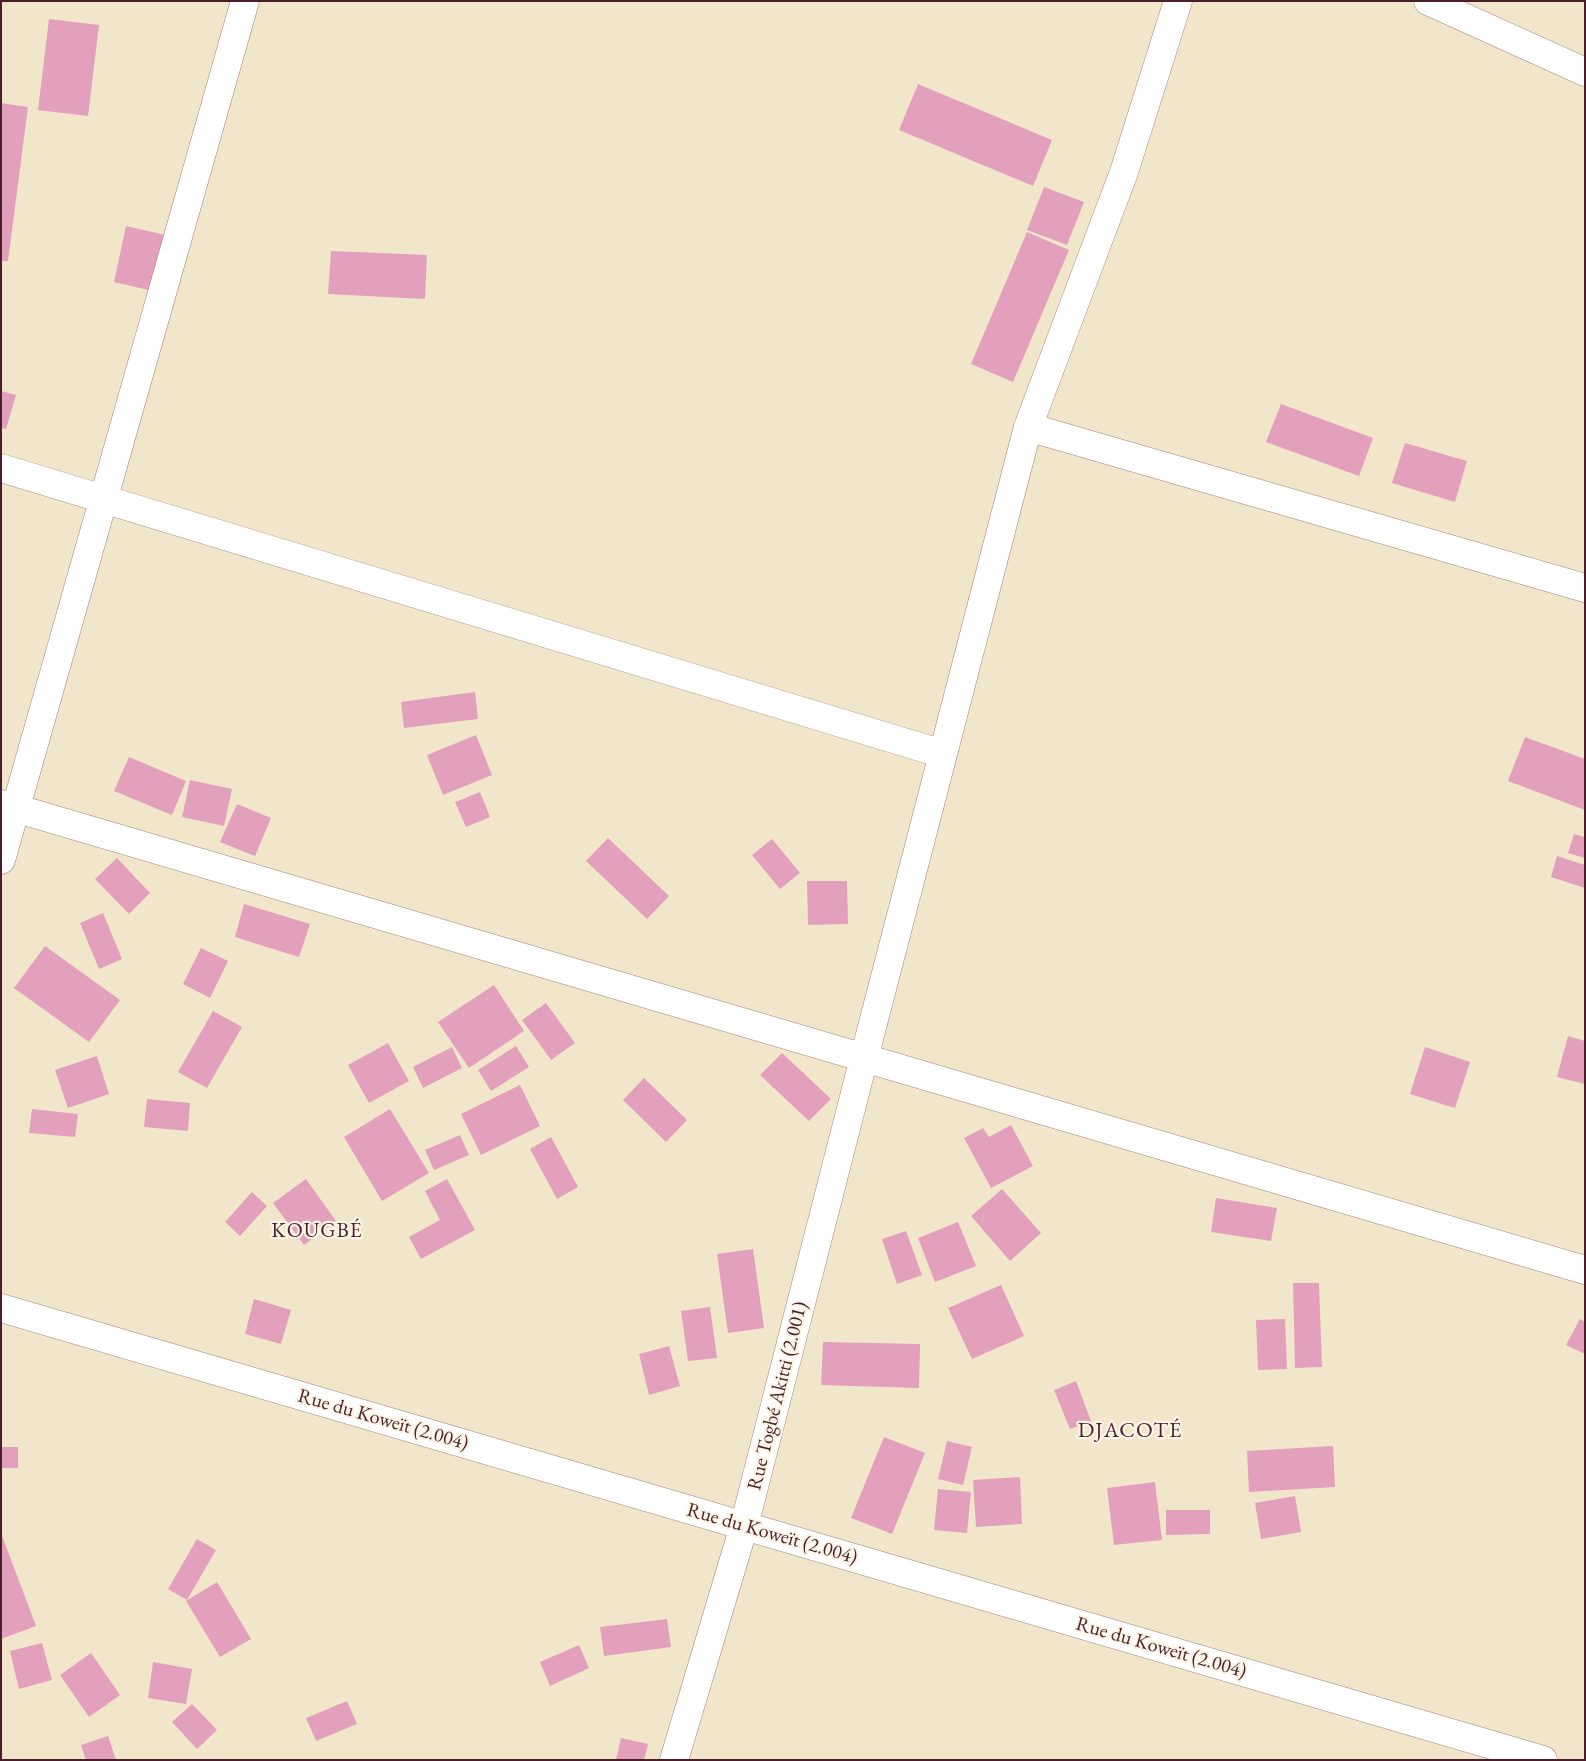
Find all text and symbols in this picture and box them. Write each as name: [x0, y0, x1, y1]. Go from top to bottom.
district label: KOUGBÉ: [271, 1218, 363, 1244]
street label: Rue Togbé Akitti (2.001): [743, 1299, 813, 1493]
street label: Rue du Koweït (2.004): [295, 1384, 471, 1456]
district label: DJACOTÉ: [1077, 1418, 1183, 1444]
street label: Rue du Koweït (2.004): [684, 1498, 860, 1570]
street label: Rue du Koweït (2.004): [1073, 1612, 1249, 1684]

